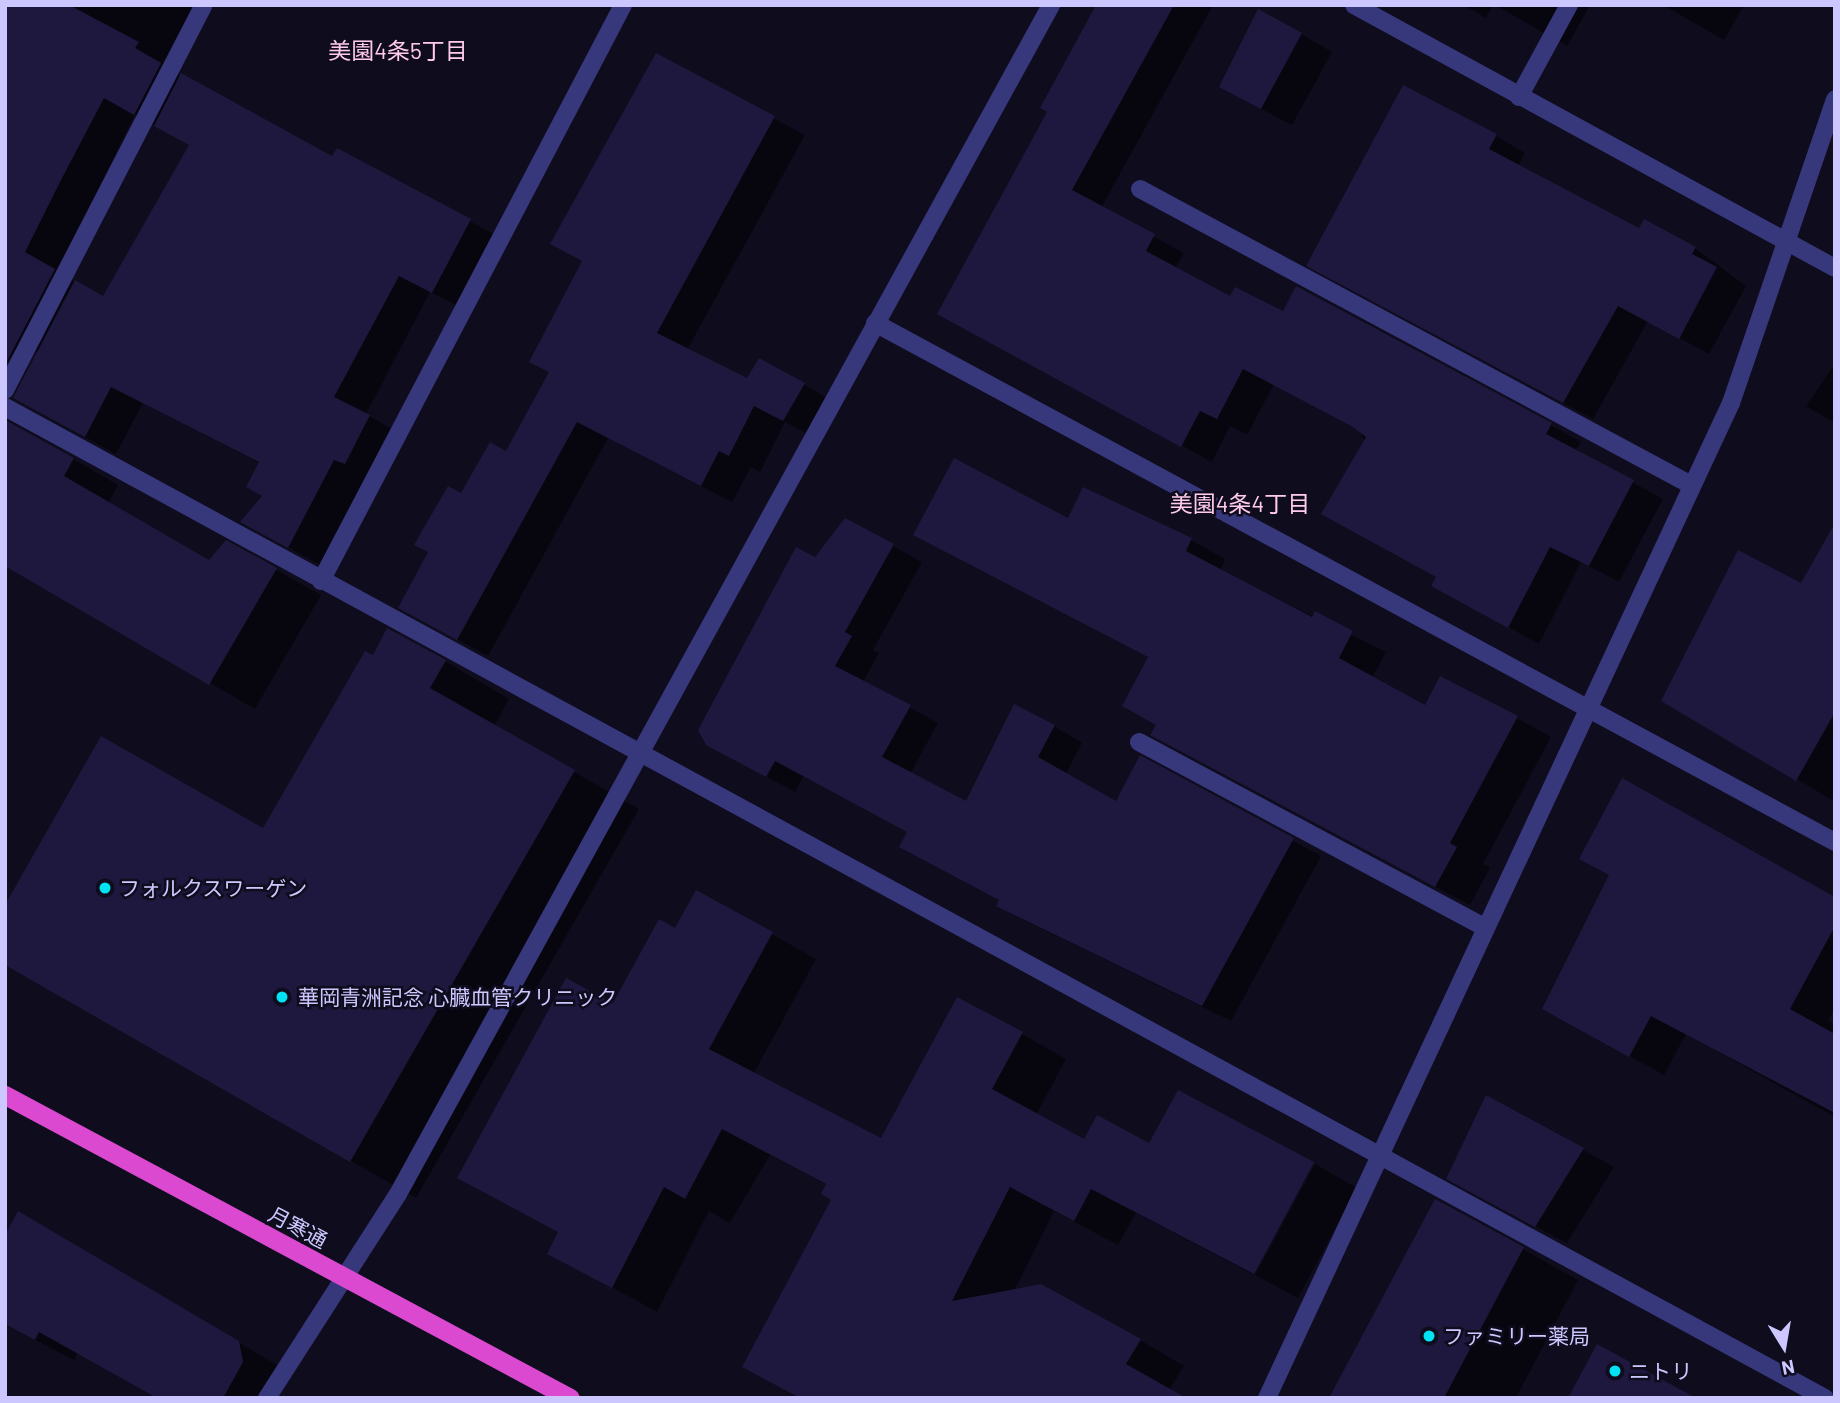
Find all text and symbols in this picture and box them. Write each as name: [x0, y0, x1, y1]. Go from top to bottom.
district label: 美園4条5丁目: [328, 36, 468, 64]
district label: 美園4条4丁目: [1170, 489, 1310, 517]
place label: フォルクスワーゲン: [119, 875, 308, 901]
marker: フォルクスワーゲン: [97, 880, 113, 896]
place label: 華岡青洲記念 心臓血管クリニック: [298, 984, 617, 1010]
marker: 華岡青洲記念 心臓血管クリニック: [272, 987, 292, 1007]
street label: 月寒通: [264, 1201, 332, 1253]
north arrow: [1749, 1312, 1819, 1382]
place label: ファミリー薬局: [1443, 1323, 1590, 1349]
marker: ファミリー薬局: [1421, 1328, 1437, 1344]
text: N: [1780, 1356, 1797, 1381]
place label: ニトリ: [1629, 1358, 1692, 1384]
marker: ニトリ: [1607, 1363, 1623, 1379]

